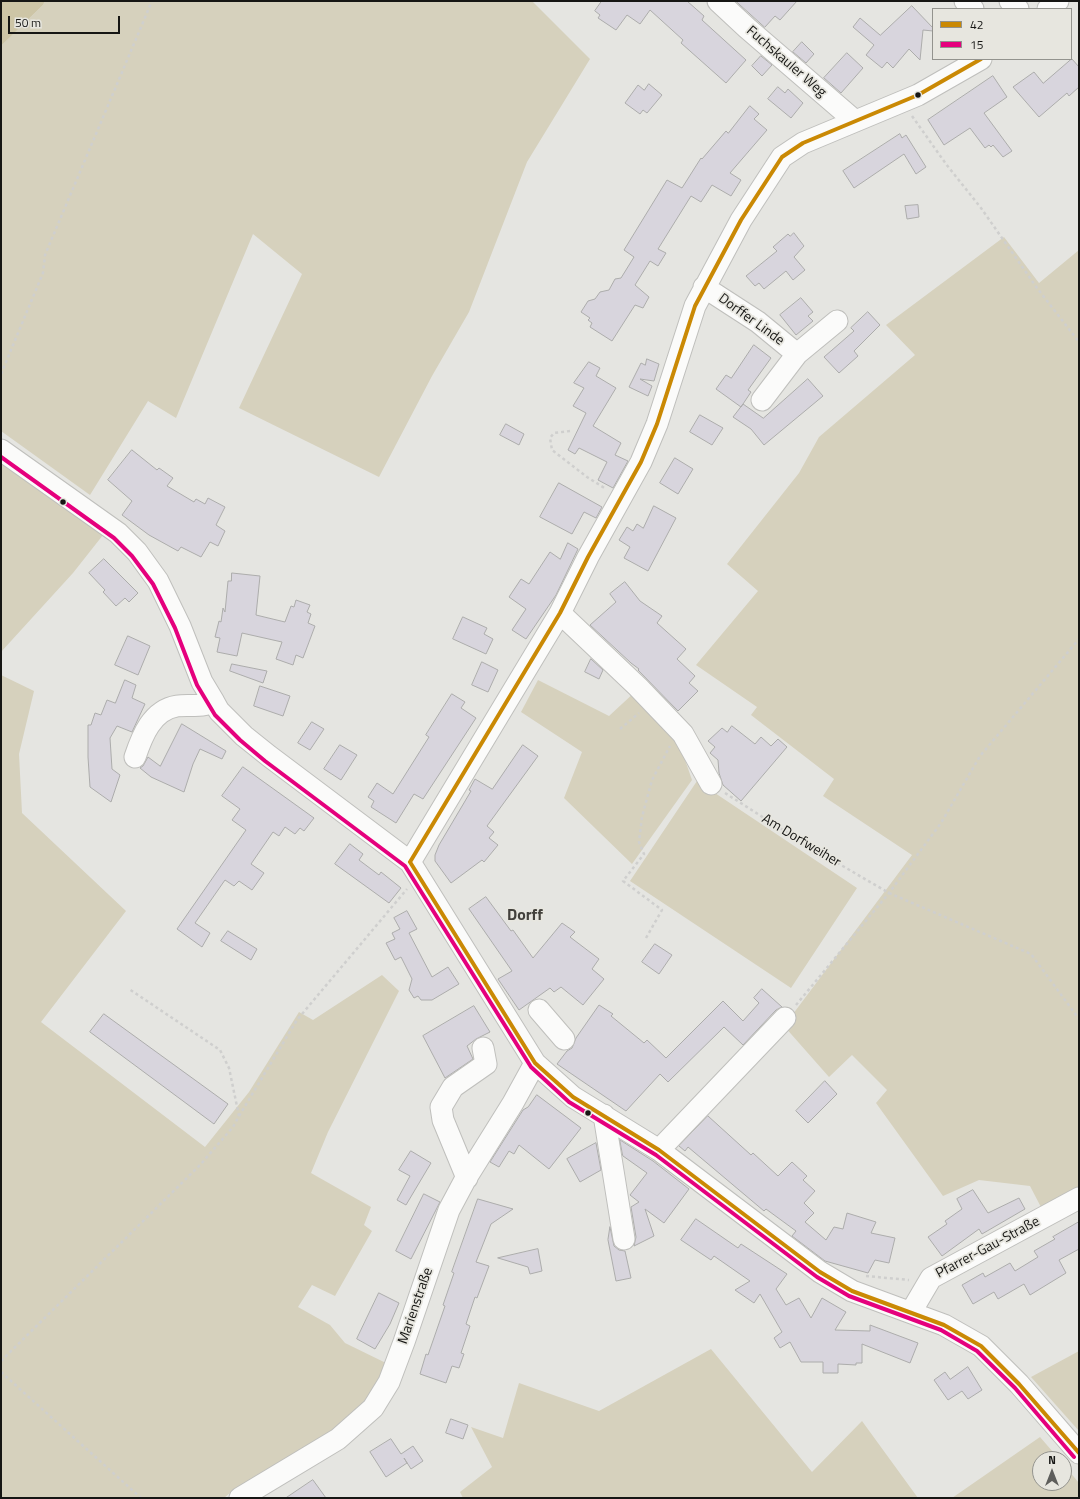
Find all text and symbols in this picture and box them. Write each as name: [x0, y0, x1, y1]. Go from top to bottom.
scale bar: [10, 8, 122, 34]
legend: [932, 8, 1072, 60]
text: 50 m: [15, 13, 41, 32]
text: 42: [970, 15, 983, 34]
street label: Fuchskauler Weg: [743, 23, 829, 101]
text: 15: [970, 35, 983, 54]
unlabelled marker: [913, 90, 923, 100]
street label: Dorffer Linde: [715, 291, 787, 349]
unlabelled marker: [58, 497, 68, 507]
street label: Am Dorfweiher: [758, 811, 844, 871]
district label: Dorff: [507, 906, 543, 926]
unlabelled marker: [583, 1108, 593, 1118]
street label: Pfarrer-Gau-Straße: [933, 1214, 1043, 1282]
street label: Marienstraße: [395, 1266, 437, 1346]
north arrow: [1032, 1451, 1072, 1491]
text: N: [1048, 1452, 1056, 1468]

